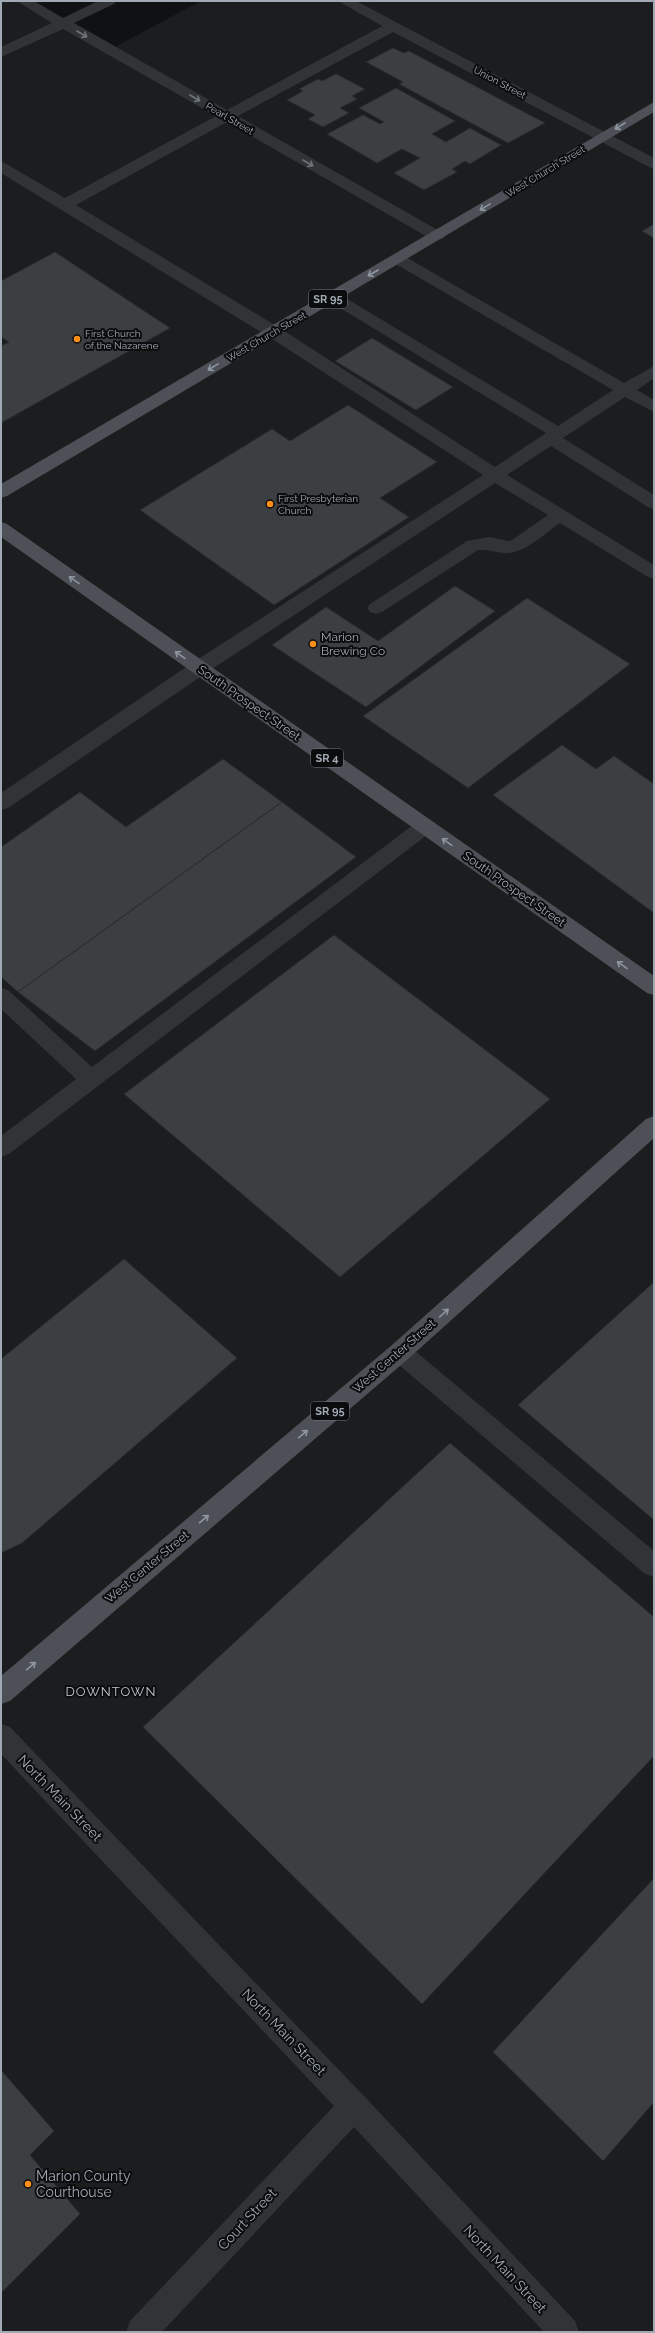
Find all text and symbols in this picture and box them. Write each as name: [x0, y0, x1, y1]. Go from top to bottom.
one-way arrow: [76, 31, 88, 38]
street label: Union Street: [472, 64, 528, 101]
one-way arrow: [189, 95, 201, 103]
street label: Pearl Street: [204, 100, 256, 137]
one-way arrow: [615, 122, 627, 130]
street label: West Church Street: [504, 143, 587, 199]
one-way arrow: [302, 159, 314, 167]
one-way arrow: [479, 203, 491, 211]
one-way arrow: [367, 270, 379, 278]
road number: SR 95: [309, 290, 347, 308]
street label: West Church Street: [225, 309, 309, 364]
place label: First Church of the Nazarene: [85, 328, 159, 351]
marker: First Church of the Nazarene: [72, 334, 82, 344]
one-way arrow: [207, 363, 219, 371]
place label: First Presbyterian Church: [278, 493, 358, 516]
marker: First Presbyterian Church: [265, 499, 275, 509]
one-way arrow: [69, 576, 80, 584]
place label: Marion Brewing Co: [321, 630, 385, 658]
marker: Marion Brewing Co: [308, 639, 318, 649]
one-way arrow: [175, 650, 186, 659]
street label: South Prospect Street: [195, 662, 303, 744]
road number: SR 4: [311, 749, 343, 767]
one-way arrow: [441, 838, 452, 846]
street label: South Prospect Street: [460, 848, 568, 930]
one-way arrow: [617, 961, 628, 969]
one-way arrow: [439, 1308, 449, 1317]
street label: West Center Street: [350, 1316, 438, 1396]
road number: SR 95: [311, 1402, 349, 1420]
one-way arrow: [298, 1430, 309, 1439]
one-way arrow: [199, 1514, 210, 1523]
street label: West Center Street: [102, 1528, 192, 1606]
one-way arrow: [25, 1662, 36, 1671]
district label: DOWNTOWN: [65, 1684, 157, 1699]
street label: North Main Street: [15, 1752, 105, 1845]
street label: North Main Street: [239, 1986, 329, 2079]
place label: Marion County Courthouse: [36, 2168, 131, 2200]
marker: Marion County Courthouse: [23, 2179, 33, 2189]
street label: Court Street: [214, 2185, 280, 2253]
street label: North Main Street: [460, 2222, 550, 2316]

